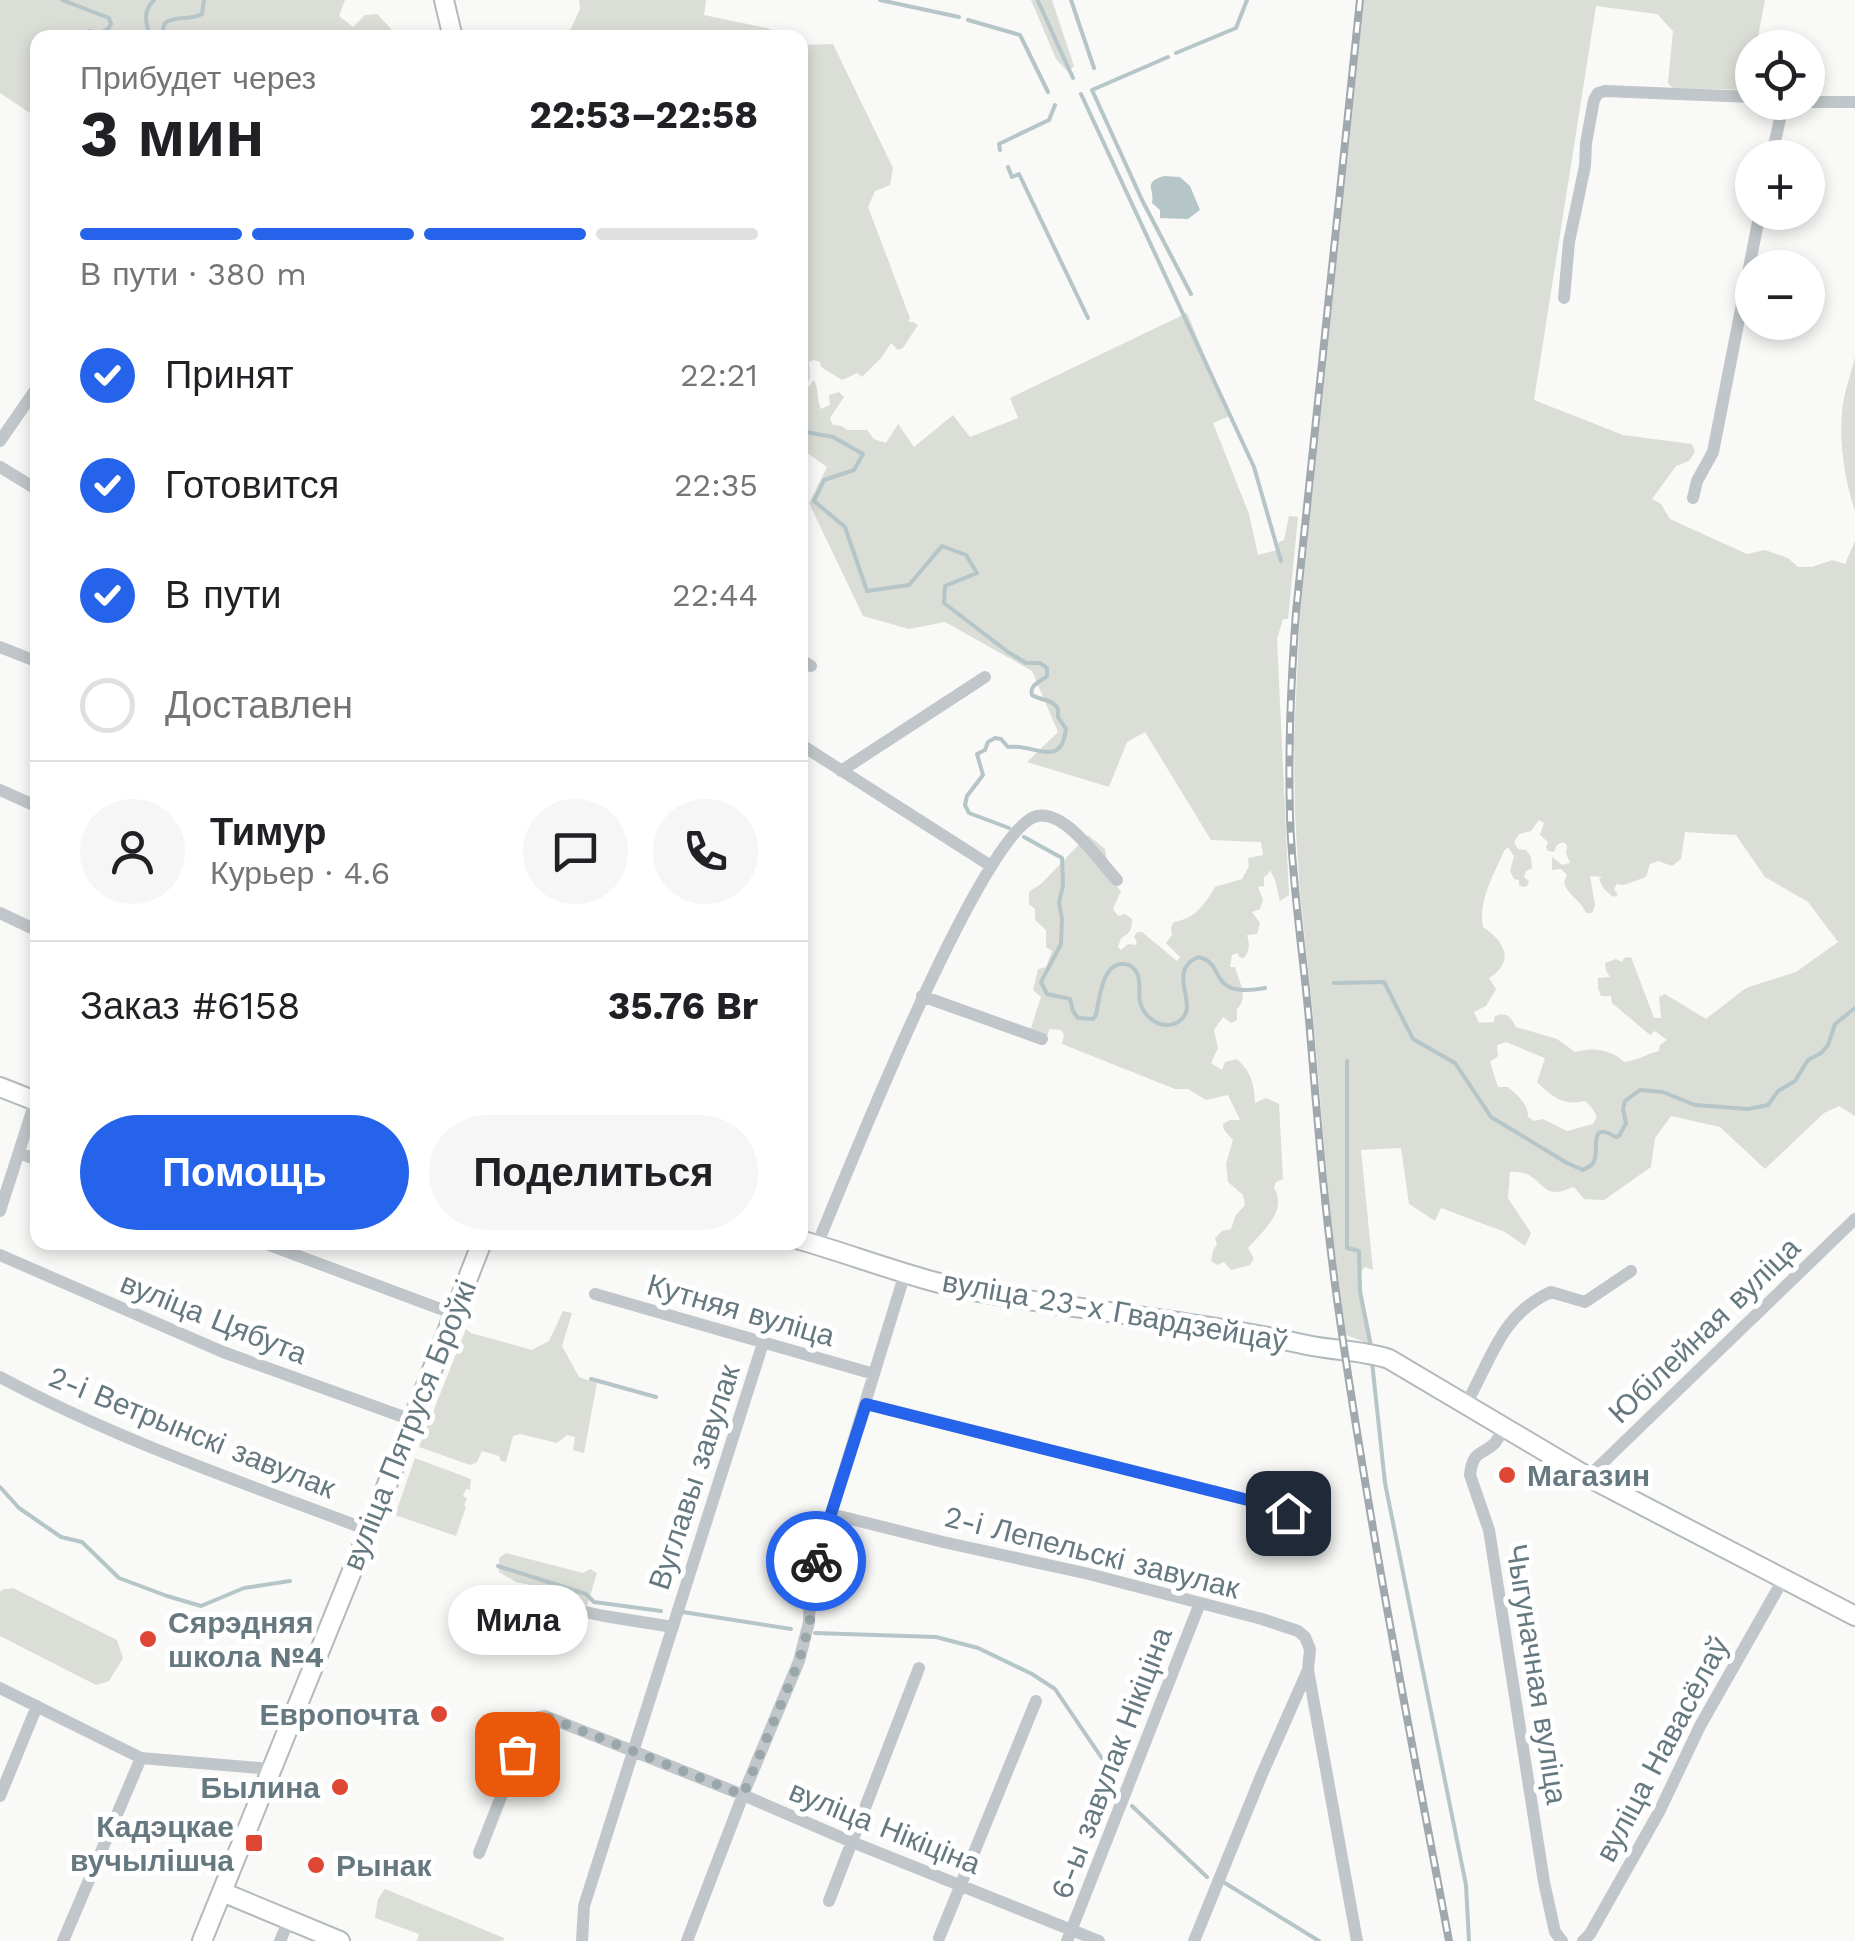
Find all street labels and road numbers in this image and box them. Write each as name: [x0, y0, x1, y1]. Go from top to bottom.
street label: Юбілейная вуліца: [1601, 1230, 1807, 1430]
street label: вуліца 23-х Гвардзейцаў: [940, 1263, 1290, 1359]
street label: вуліца Цябута: [116, 1265, 313, 1371]
street label: Кутняя вуліца: [643, 1267, 839, 1354]
street label: вуліца Пятруся Броўкі: [335, 1275, 483, 1575]
street label: 2-і Ветрынскі завулак: [44, 1359, 341, 1506]
street label: Вуглавы завулак: [641, 1359, 747, 1594]
street label: 2-і Лепельскі завулак: [941, 1498, 1244, 1606]
street label: Чыгуначная вуліца: [1499, 1541, 1575, 1807]
street label: 6-ы завулак Нікіціна: [1043, 1622, 1179, 1904]
street label: вуліца Навасёлаў: [1588, 1631, 1736, 1867]
street label: вуліца Нікіціна: [784, 1773, 986, 1881]

